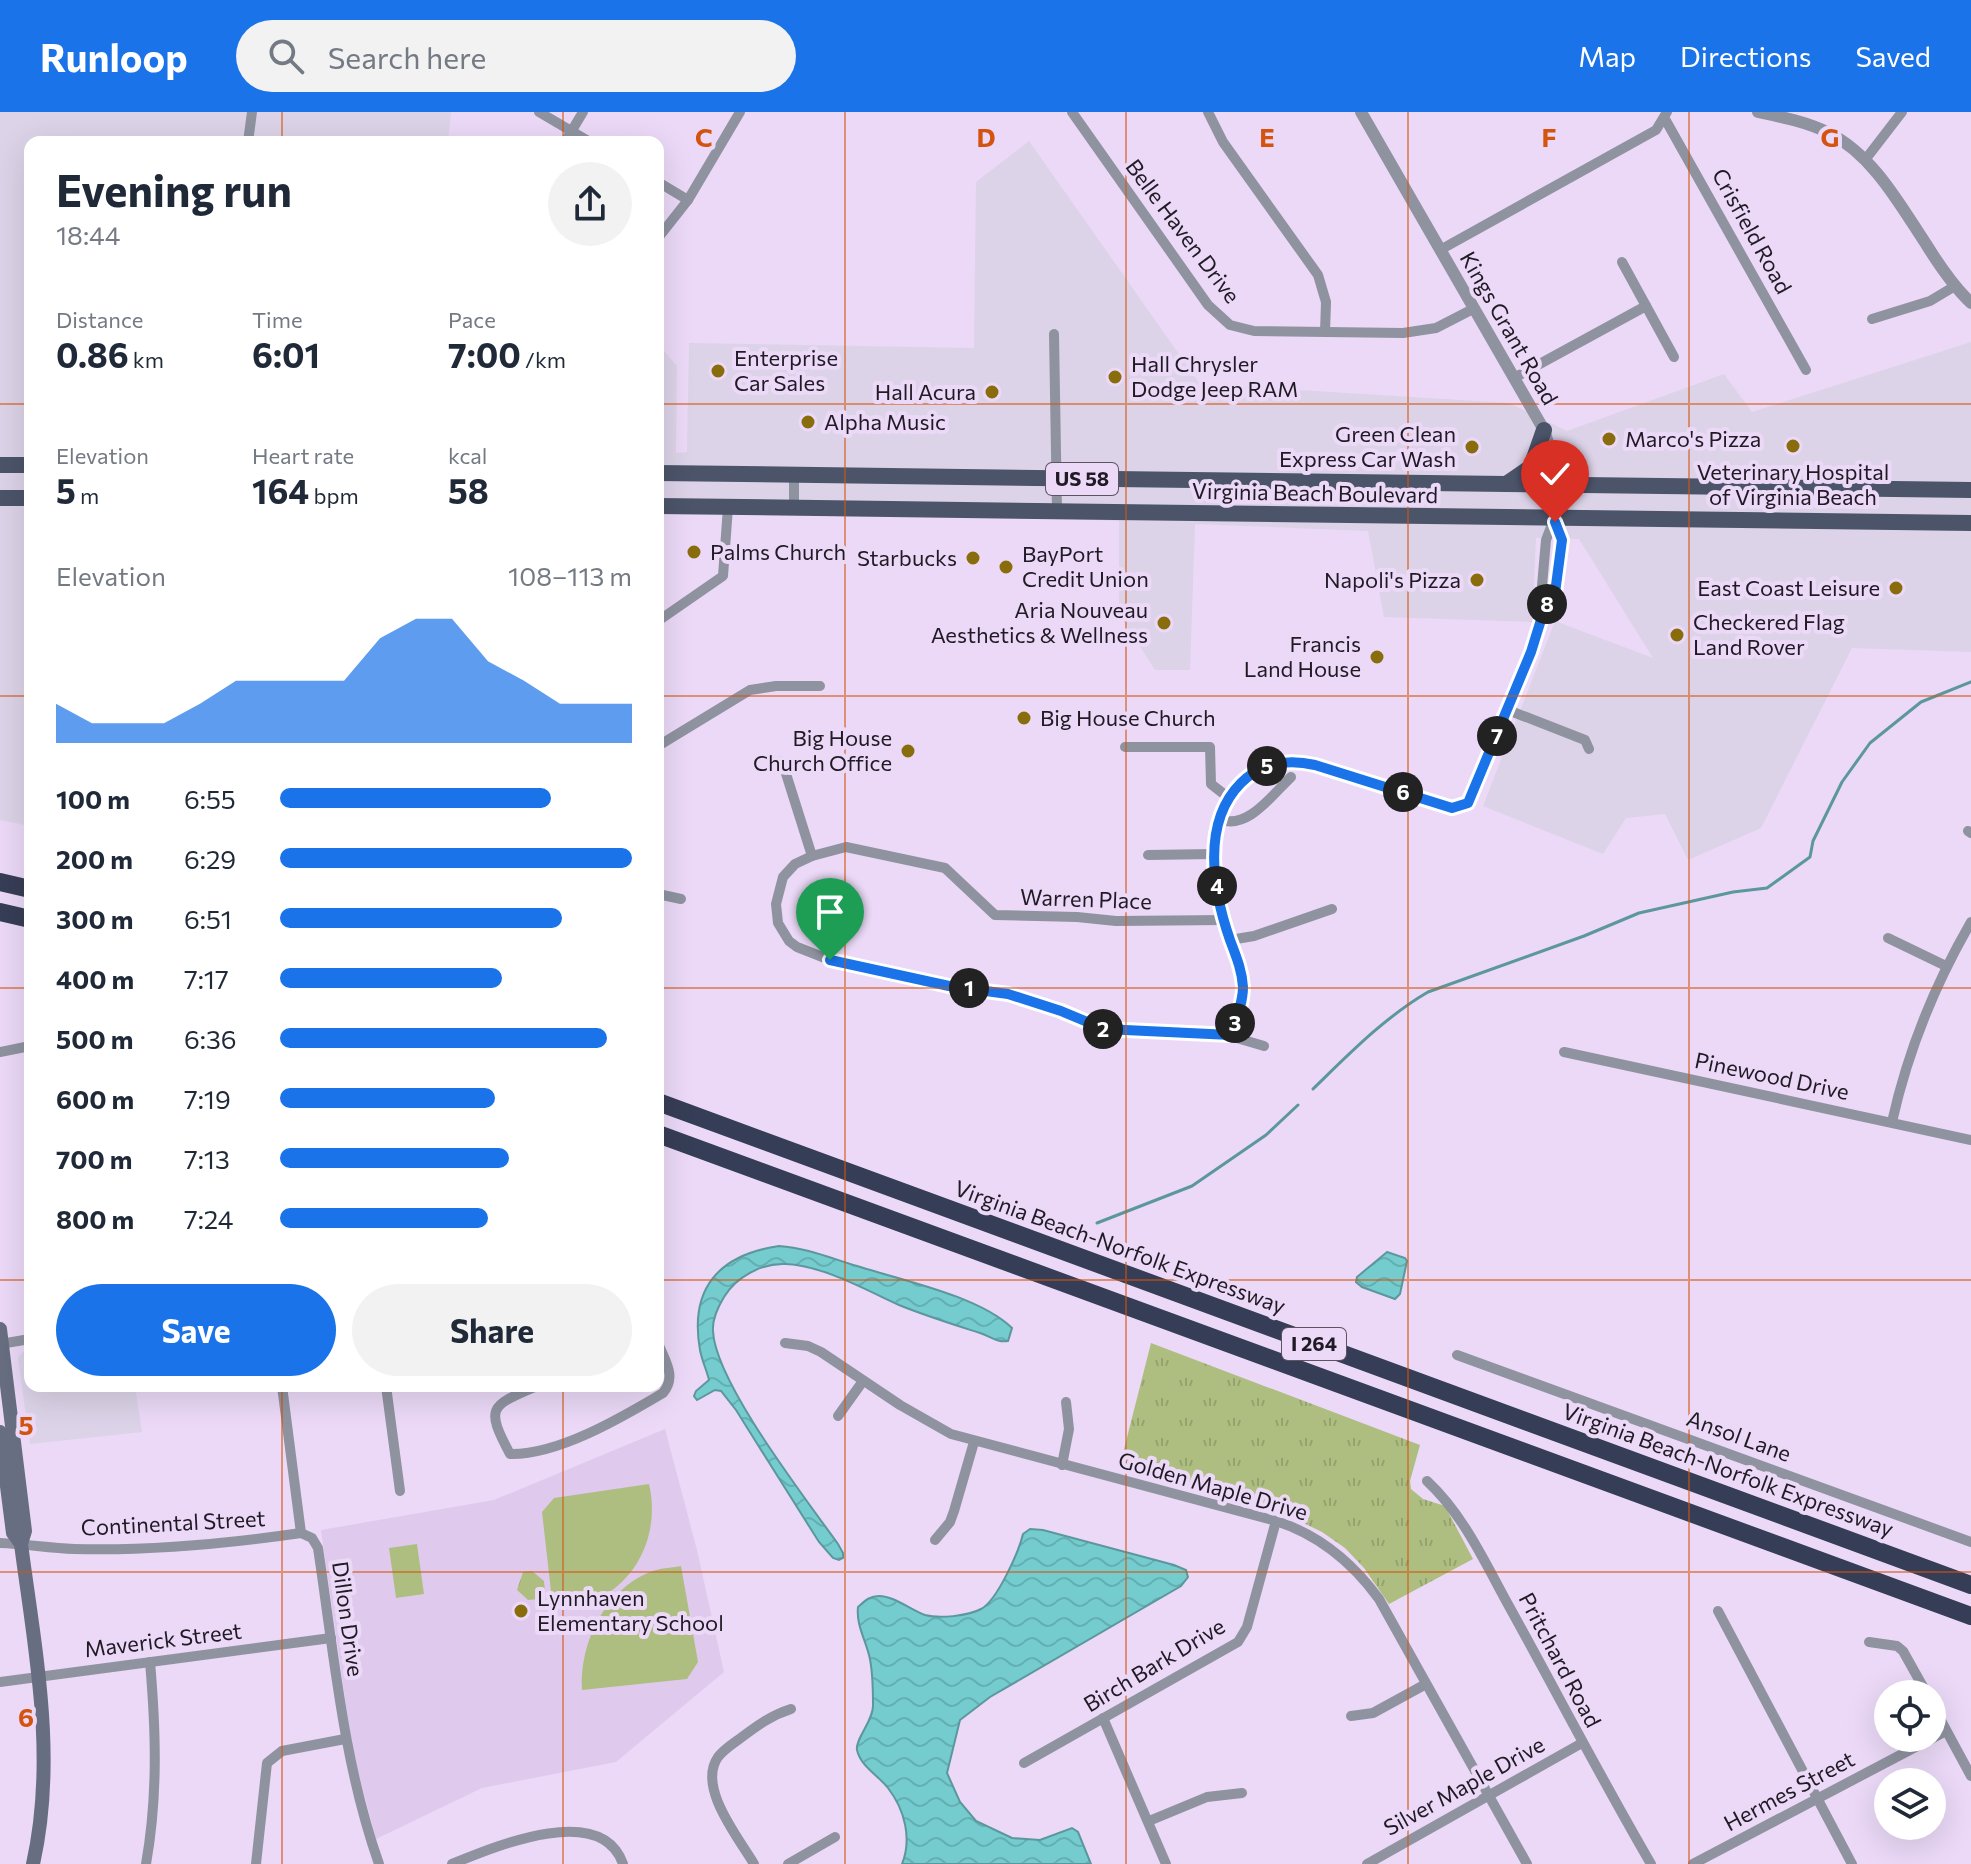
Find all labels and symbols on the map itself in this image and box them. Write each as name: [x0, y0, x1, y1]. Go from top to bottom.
text: C: [695, 121, 713, 152]
text: D: [976, 121, 996, 152]
text: E: [1259, 121, 1275, 152]
text: F: [1541, 121, 1557, 152]
text: G: [1821, 121, 1839, 152]
street label: Belle Haven Drive: [1121, 153, 1246, 308]
street label: Crisfield Road: [1707, 163, 1798, 298]
street label: Kings Grant Road: [1455, 246, 1564, 409]
place label: Enterprise Car Sales: [734, 344, 838, 396]
place label: Hall Chrysler Dodge Jeep RAM: [1131, 350, 1298, 402]
marker: Enterprise Car Sales: [709, 362, 727, 380]
marker: Hall Chrysler Dodge Jeep RAM: [1106, 368, 1124, 386]
place label: Hall Acura: [875, 378, 976, 405]
marker: Hall Acura: [983, 383, 1001, 401]
place label: Alpha Music: [824, 408, 946, 435]
marker: Alpha Music: [799, 413, 817, 431]
place label: Green Clean Express Car Wash: [1279, 420, 1456, 472]
place label: Marco's Pizza: [1625, 425, 1761, 452]
marker: Marco's Pizza: [1600, 430, 1618, 448]
marker: Veterinary Hospital of Virginia Beach: [1784, 437, 1802, 455]
marker: Green Clean Express Car Wash: [1463, 438, 1481, 456]
pin: [1521, 440, 1589, 522]
place label: Veterinary Hospital of Virginia Beach: [1697, 458, 1889, 510]
road number: US 58: [1046, 463, 1118, 495]
street label: Virginia Beach Boulevard: [1192, 477, 1438, 508]
place label: Palms Church: [710, 538, 846, 565]
place label: BayPort Credit Union: [1022, 540, 1149, 592]
marker: Palms Church: [685, 543, 703, 561]
place label: Starbucks: [857, 544, 957, 571]
marker: Starbucks: [964, 549, 982, 567]
marker: BayPort Credit Union: [997, 558, 1015, 576]
place label: Napoli's Pizza: [1324, 566, 1461, 593]
marker: Napoli's Pizza: [1468, 571, 1486, 589]
place label: East Coast Leisure: [1697, 574, 1880, 601]
marker: East Coast Leisure: [1887, 579, 1905, 597]
pin: 8: [1527, 584, 1567, 624]
place label: Aria Nouveau Aesthetics & Wellness: [931, 596, 1148, 648]
place label: Checkered Flag Land Rover: [1693, 608, 1845, 660]
marker: Aria Nouveau Aesthetics & Wellness: [1155, 614, 1173, 632]
marker: Checkered Flag Land Rover: [1668, 626, 1686, 644]
place label: Francis Land House: [1244, 630, 1361, 682]
marker: Francis Land House: [1368, 648, 1386, 666]
place label: Big House Church: [1040, 704, 1216, 731]
marker: Big House Church: [1015, 709, 1033, 727]
pin: 7: [1477, 716, 1517, 756]
place label: Big House Church Office: [753, 724, 892, 776]
marker: Big House Church Office: [899, 742, 917, 760]
pin: 5: [1247, 746, 1287, 786]
pin: 6: [1383, 772, 1423, 812]
pin: 4: [1197, 866, 1237, 906]
pin: [796, 878, 864, 960]
street label: Warren Place: [1020, 883, 1152, 914]
pin: 1: [949, 968, 989, 1008]
pin: 3: [1215, 1003, 1255, 1043]
pin: 2: [1083, 1009, 1123, 1049]
street label: Pinewood Drive: [1693, 1046, 1852, 1105]
street label: Virginia Beach-Norfolk Expressway: [951, 1174, 1289, 1319]
road number: I 264: [1282, 1328, 1346, 1360]
street label: Virginia Beach-Norfolk Expressway: [1559, 1397, 1897, 1542]
street label: Ansol Lane: [1683, 1404, 1795, 1467]
text: 5: [18, 1409, 34, 1440]
street label: Golden Maple Drive: [1115, 1446, 1311, 1525]
street label: Continental Street: [80, 1504, 266, 1541]
street label: Dillon Drive: [327, 1560, 370, 1678]
place label: Lynnhaven Elementary School: [537, 1584, 724, 1636]
street label: Pritchard Road: [1514, 1588, 1607, 1732]
marker: Lynnhaven Elementary School: [512, 1602, 530, 1620]
street label: Birch Bark Drive: [1078, 1612, 1229, 1717]
street label: Maverick Street: [83, 1616, 243, 1663]
text: 6: [18, 1701, 34, 1732]
street label: Silver Maple Drive: [1379, 1730, 1549, 1841]
street label: Hermes Street: [1719, 1745, 1859, 1836]

